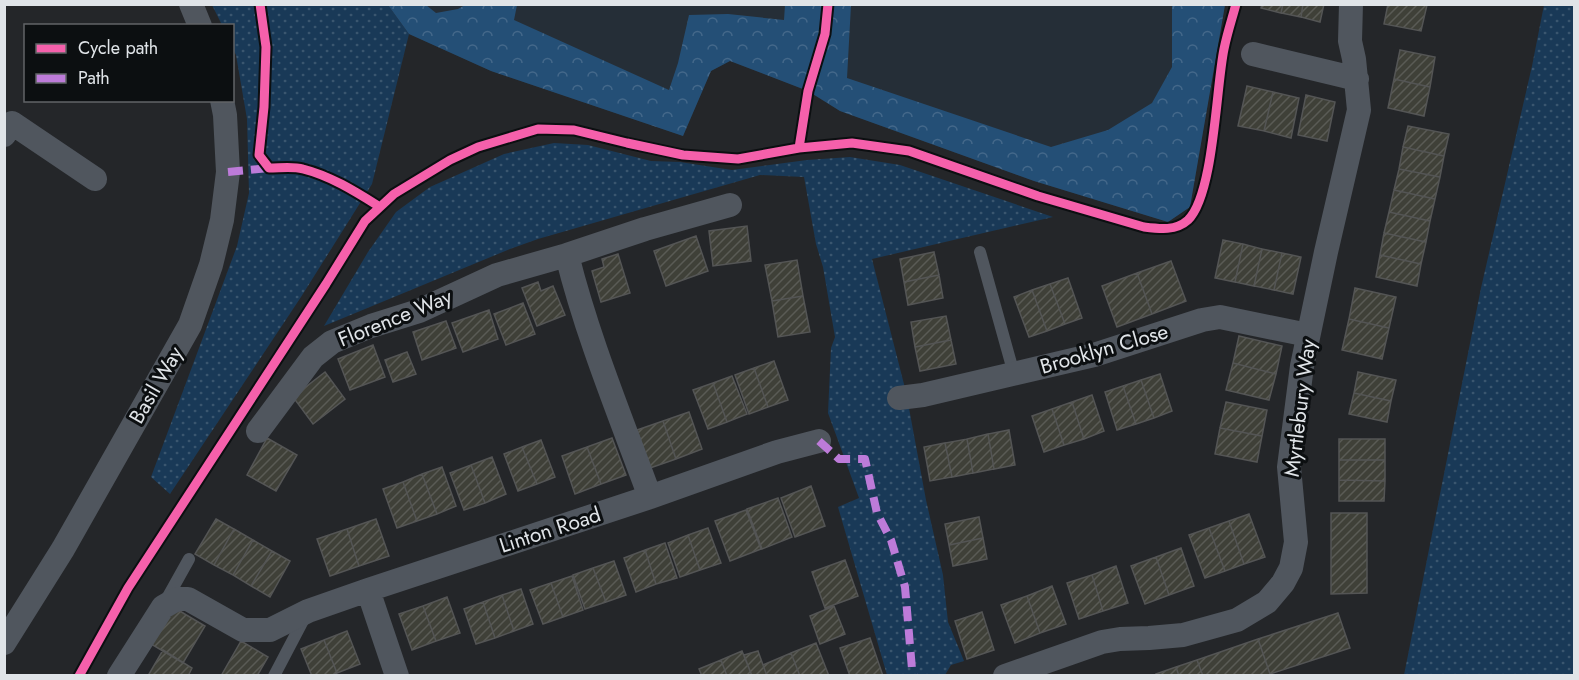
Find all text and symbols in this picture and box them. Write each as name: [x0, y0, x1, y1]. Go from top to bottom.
legend: [24, 24, 234, 102]
text: Cycle path: [78, 35, 158, 61]
text: Path: [78, 65, 110, 91]
street label: Florence Way: [333, 281, 457, 354]
street label: Brooklyn Close: [1036, 316, 1172, 382]
street label: Myrtlebury Way: [1277, 337, 1323, 479]
street label: Basil Way: [122, 340, 191, 429]
street label: Linton Road: [495, 499, 605, 561]

